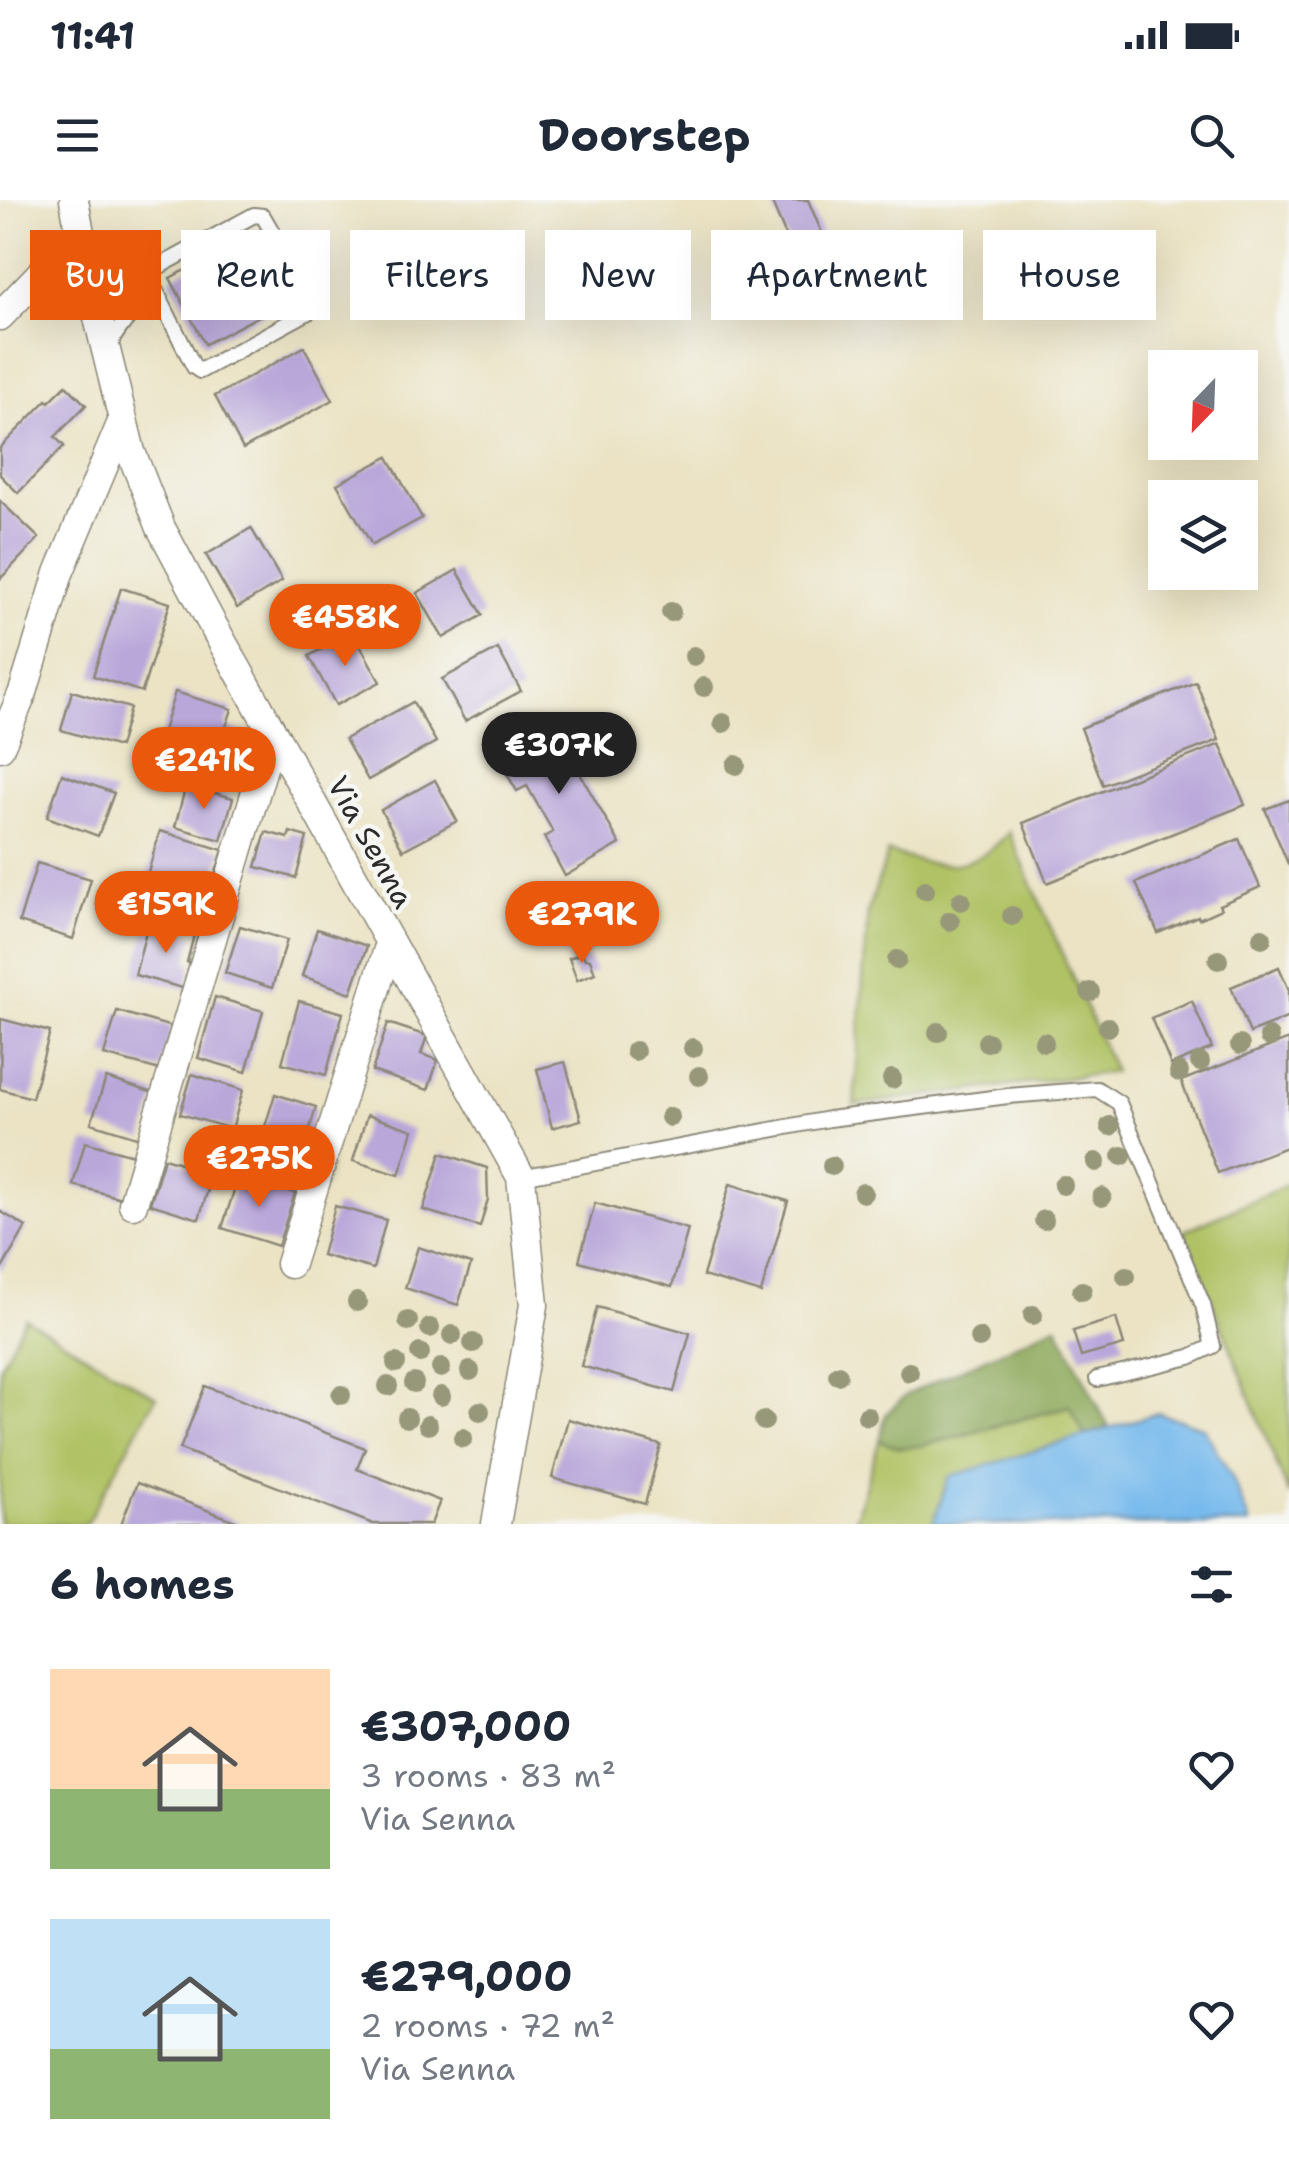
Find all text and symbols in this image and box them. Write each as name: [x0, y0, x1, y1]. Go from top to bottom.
text: 11:41: [50, 10, 135, 61]
text: Doorstep: [539, 105, 750, 165]
icon: menu: [50, 108, 105, 163]
icon: search: [1184, 108, 1239, 163]
chip: Buy: [30, 230, 161, 320]
chip: Rent: [181, 230, 330, 320]
chip: Filters: [350, 230, 525, 320]
chip: New: [545, 230, 691, 320]
chip: Apartment: [711, 230, 963, 320]
chip: House: [983, 230, 1156, 320]
north arrow: [1148, 350, 1258, 460]
map controls: [1148, 350, 1258, 590]
button: layers: [1148, 480, 1258, 590]
pin: €458K: [275, 584, 415, 669]
text: €458K: [291, 595, 399, 638]
pin: €307K: [489, 712, 629, 797]
text: €307K: [504, 723, 614, 766]
pin: €241K: [134, 727, 274, 812]
text: €241K: [154, 738, 254, 781]
street label: Via Senna: [318, 768, 424, 916]
pin: €159K: [96, 871, 236, 956]
pin: €279K: [512, 881, 652, 966]
text: €159K: [116, 882, 216, 925]
text: €279K: [527, 892, 637, 935]
pin: €275K: [189, 1125, 329, 1210]
text: €275K: [206, 1136, 312, 1179]
text: 6 homes: [50, 1556, 235, 1612]
icon: filters: [1184, 1557, 1239, 1612]
text: €307,000: [360, 1698, 572, 1754]
icon: home: [130, 1709, 250, 1829]
icon: heart: [1184, 1742, 1239, 1797]
text: 3 rooms · 83 m²: [360, 1754, 616, 1797]
text: Via Senna: [360, 1797, 515, 1840]
text: €279,000: [360, 1948, 573, 2004]
icon: home: [130, 1959, 250, 2079]
icon: heart: [1184, 1992, 1239, 2047]
text: 2 rooms · 72 m²: [360, 2004, 615, 2047]
text: Via Senna: [360, 2047, 515, 2090]

